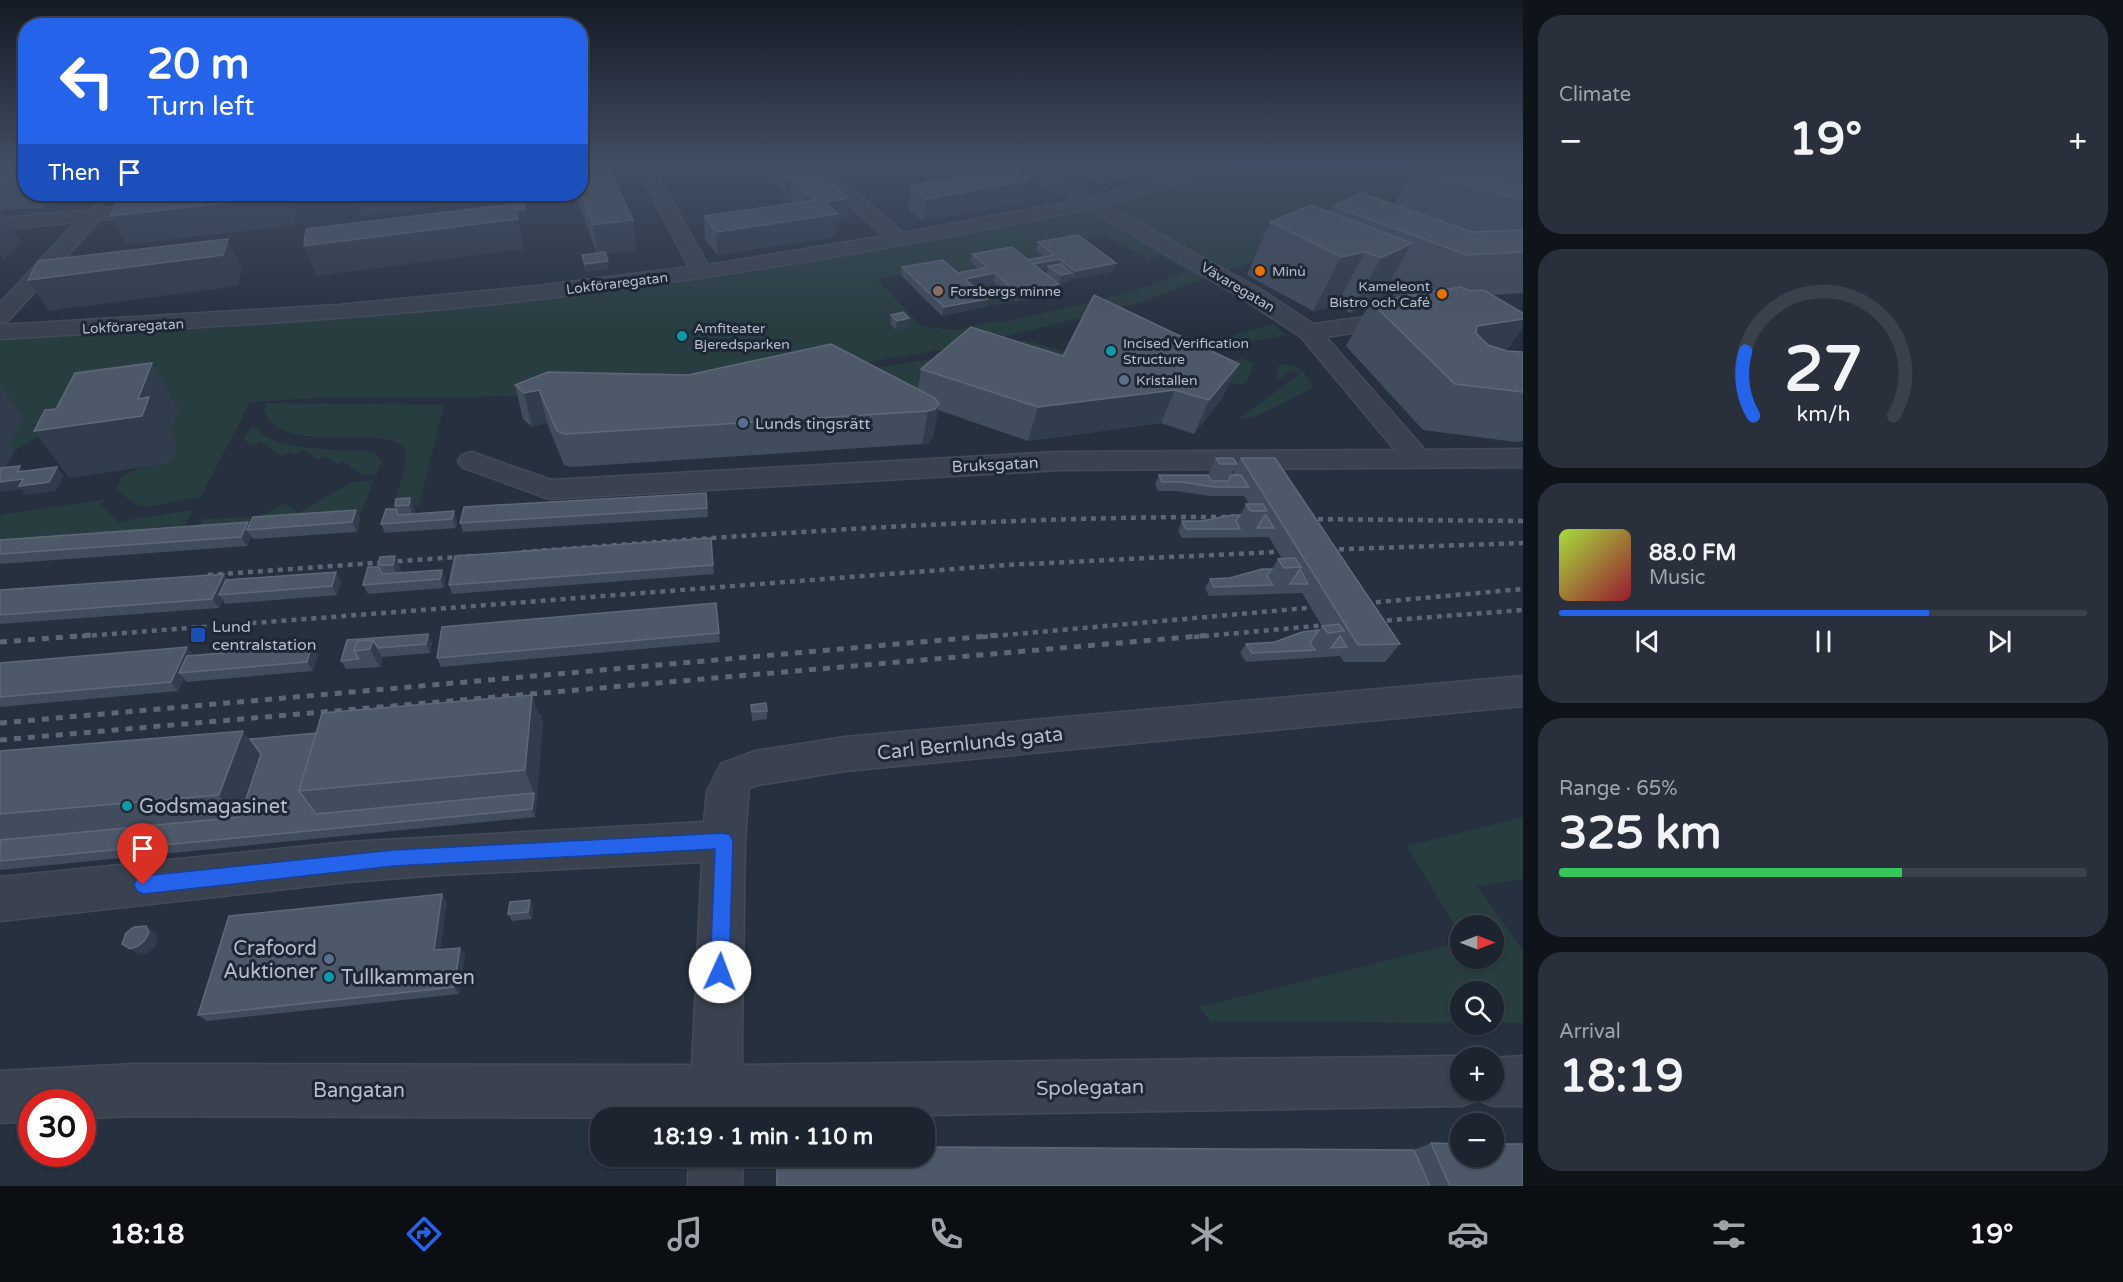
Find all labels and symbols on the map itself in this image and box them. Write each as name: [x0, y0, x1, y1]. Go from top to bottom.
street label: Vävaregatan: [1198, 259, 1278, 316]
place label: Minù: [1272, 263, 1306, 280]
marker: Minù: [1253, 264, 1267, 278]
street label: Lokföraregatan: [565, 269, 669, 298]
place label: Kameleont Bistro och Café: [1329, 278, 1431, 311]
place label: Forsbergs minne: [950, 283, 1061, 300]
marker: Forsbergs minne: [931, 284, 945, 298]
marker: Kameleont Bistro och Café: [1435, 287, 1449, 301]
street label: Lokföraregatan: [82, 315, 185, 338]
place label: Amfiteater Bjeredsparken: [694, 320, 790, 353]
marker: Amfiteater Bjeredsparken: [675, 329, 689, 343]
place label: Incised Verification Structure: [1123, 335, 1249, 368]
marker: Incised Verification Structure: [1104, 344, 1118, 358]
place label: Kristallen: [1136, 372, 1198, 389]
marker: Kristallen: [1117, 373, 1131, 387]
place label: Lunds tingsrätt: [755, 414, 870, 434]
marker: Lunds tingsrätt: [736, 416, 750, 430]
street label: Bruksgatan: [951, 453, 1039, 477]
place label: Lund centralstation: [212, 617, 316, 655]
marker: Lund centralstation: [189, 626, 207, 644]
street label: Carl Bernlunds gata: [876, 722, 1064, 766]
place label: Godsmagasinet: [139, 795, 288, 819]
marker: Godsmagasinet: [120, 799, 134, 813]
pin: [117, 823, 168, 885]
north arrow: [1450, 915, 1504, 969]
place label: Crafoord Auktioner: [223, 937, 317, 984]
position arrow: [688, 940, 752, 1004]
marker: Crafoord Auktioner: [322, 952, 336, 966]
place label: Tullkammaren: [341, 966, 475, 990]
marker: Tullkammaren: [322, 970, 336, 984]
street label: Spolegatan: [1036, 1075, 1144, 1101]
street label: Bangatan: [313, 1079, 405, 1103]
speed limit sign: 30: [18, 1089, 96, 1167]

